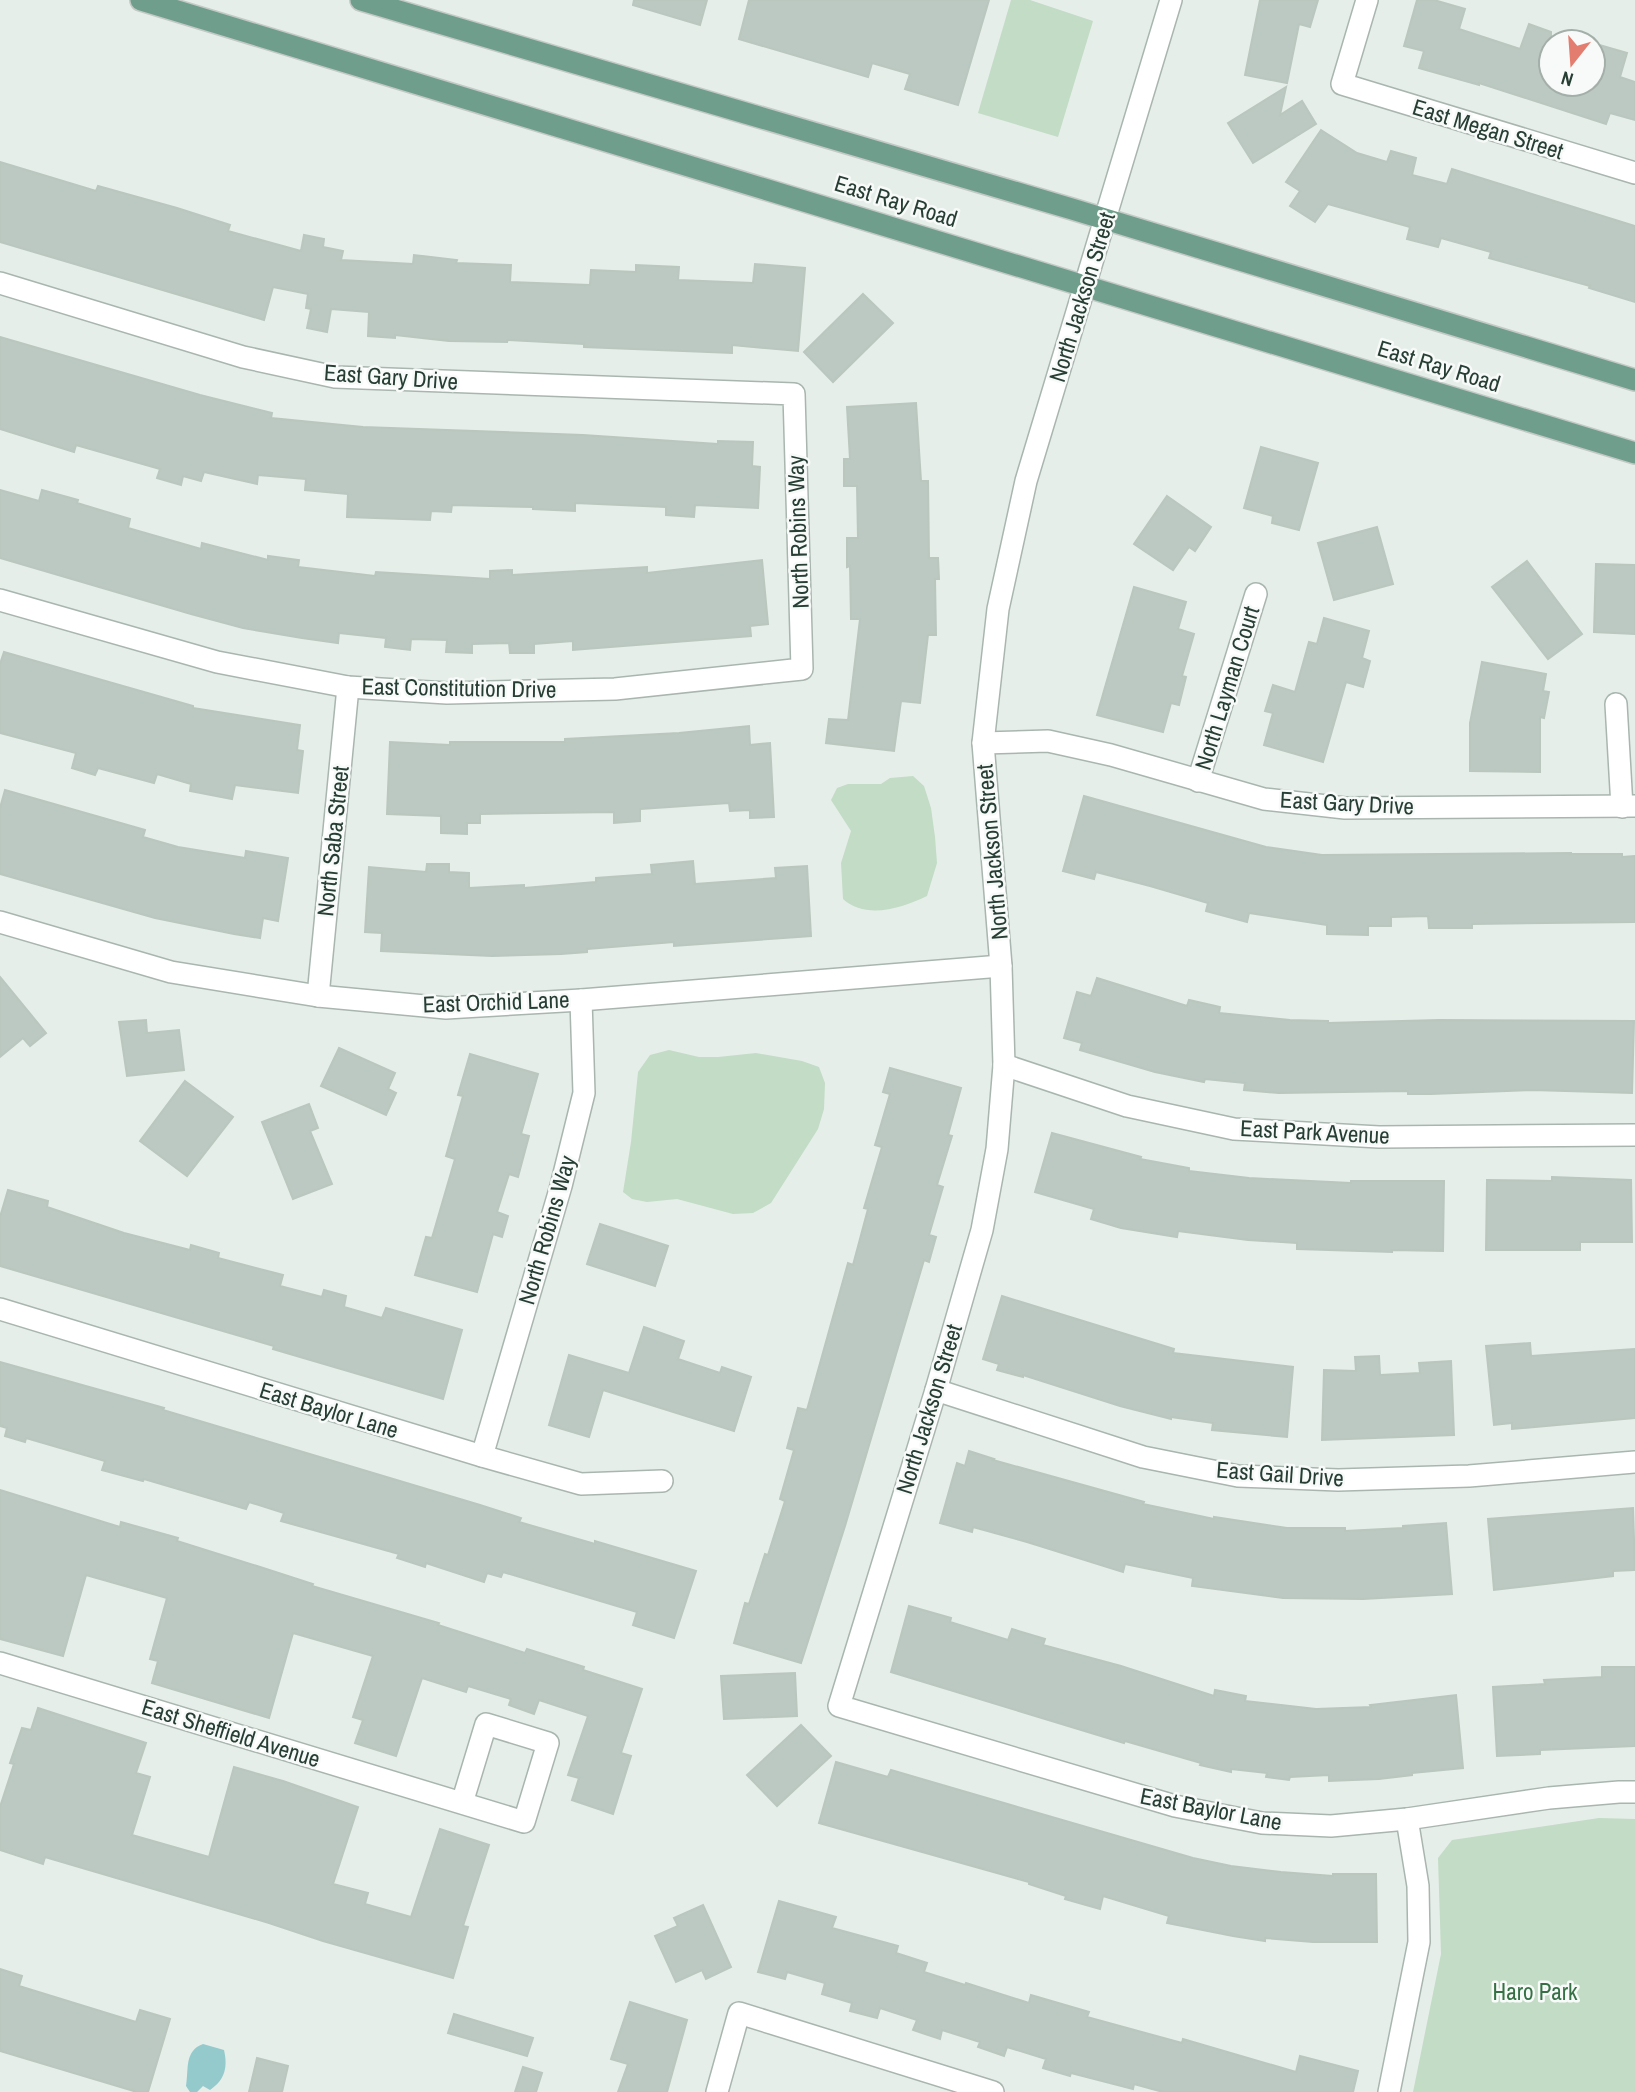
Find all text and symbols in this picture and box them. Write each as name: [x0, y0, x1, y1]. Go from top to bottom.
north arrow: [1537, 28, 1607, 98]
text: N: [1558, 65, 1576, 93]
street label: East Megan Street: [1409, 91, 1567, 166]
street label: East Ray Road: [831, 167, 961, 234]
street label: North Jackson Street: [1041, 208, 1122, 386]
street label: East Ray Road: [1374, 332, 1504, 399]
street label: East Gary Drive: [323, 356, 459, 397]
street label: North Robins Way: [779, 454, 816, 609]
street label: North Layman Court: [1187, 602, 1266, 774]
street label: East Constitution Drive: [361, 670, 557, 705]
street label: North Jackson Street: [968, 763, 1015, 941]
street label: North Saba Street: [309, 764, 356, 918]
street label: East Gary Drive: [1279, 784, 1415, 821]
street label: East Orchid Lane: [422, 983, 570, 1020]
street label: East Park Avenue: [1240, 1112, 1391, 1151]
street label: North Robins Way: [510, 1151, 583, 1308]
street label: North Jackson Street: [888, 1320, 969, 1498]
street label: East Baylor Lane: [256, 1374, 402, 1445]
street label: East Gail Drive: [1215, 1454, 1345, 1493]
street label: East Sheffield Avenue: [138, 1691, 324, 1774]
street label: East Baylor Lane: [1138, 1780, 1285, 1837]
park label: Haro Park: [1493, 1976, 1578, 2007]

